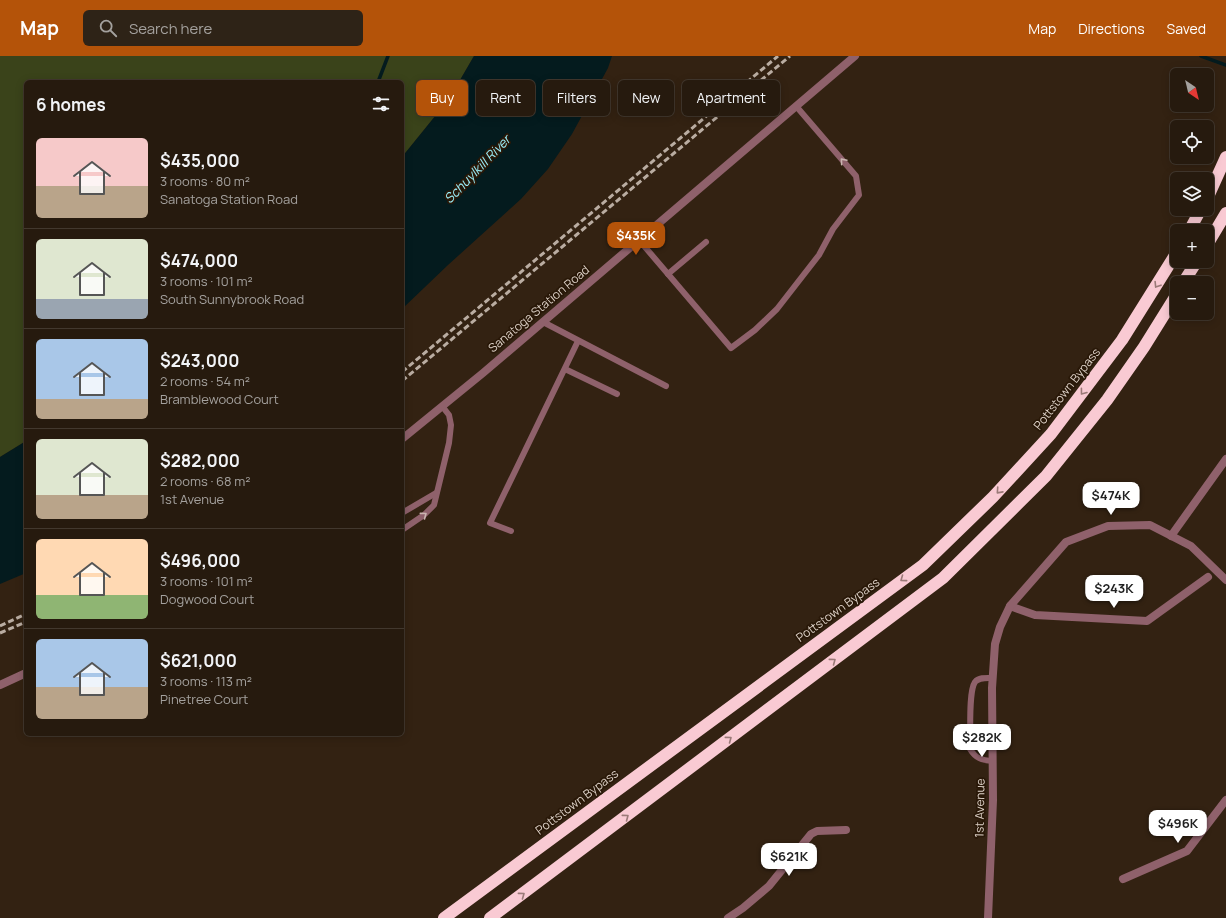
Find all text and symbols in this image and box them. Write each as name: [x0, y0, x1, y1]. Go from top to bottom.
search box: [83, 10, 363, 46]
text: Map: [20, 15, 59, 41]
icon: search: [97, 17, 119, 39]
text: Search here: [129, 18, 212, 39]
text: Map: [1028, 19, 1056, 38]
text: Directions: [1078, 19, 1145, 38]
text: Saved: [1167, 19, 1206, 38]
north arrow: [1170, 68, 1214, 112]
map controls: [1170, 68, 1214, 320]
chip: Buy: [416, 80, 468, 116]
chip: Rent: [476, 80, 535, 116]
chip: Filters: [543, 80, 610, 116]
chip: New: [618, 80, 674, 116]
chip: Apartment: [682, 80, 780, 116]
text: 6 homes: [36, 93, 106, 116]
icon: filters: [370, 93, 392, 115]
button: locate: [1170, 120, 1214, 164]
water label: Schuylkill River: [440, 129, 516, 207]
text: $435,000: [160, 149, 240, 172]
icon: home: [68, 154, 116, 202]
one-way arrow: [840, 158, 848, 166]
text: 3 rooms · 80 m²: [160, 172, 250, 190]
button: layers: [1170, 172, 1214, 216]
text: Sanatoga Station Road: [160, 190, 298, 208]
pin: $435K: [608, 222, 664, 256]
button: +: [1170, 224, 1214, 268]
text: $435K: [616, 226, 656, 244]
text: $474,000: [160, 249, 238, 272]
icon: home: [68, 255, 116, 303]
street label: Sanatoga Station Road: [484, 261, 593, 356]
text: 3 rooms · 101 m²: [160, 272, 253, 290]
button: −: [1170, 276, 1214, 320]
one-way arrow: [1154, 281, 1161, 288]
text: South Sunnybrook Road: [160, 290, 304, 308]
street label: Pottstown Bypass: [1029, 344, 1104, 433]
text: $243,000: [160, 349, 239, 372]
icon: home: [68, 355, 116, 403]
text: 2 rooms · 54 m²: [160, 372, 250, 390]
one-way arrow: [1080, 388, 1087, 395]
text: Bramblewood Court: [160, 390, 279, 408]
text: $282,000: [160, 449, 240, 472]
icon: home: [68, 455, 116, 503]
text: 2 rooms · 68 m²: [160, 472, 250, 490]
pin: $474K: [1083, 482, 1139, 516]
one-way arrow: [996, 486, 1003, 494]
text: $474K: [1092, 486, 1130, 504]
text: 1st Avenue: [160, 490, 224, 508]
one-way arrow: [419, 513, 426, 520]
text: $496,000: [160, 549, 240, 572]
icon: home: [68, 555, 116, 603]
text: 3 rooms · 101 m²: [160, 572, 253, 590]
street label: Pottstown Bypass: [792, 573, 883, 646]
one-way arrow: [901, 574, 908, 581]
pin: $243K: [1086, 575, 1142, 609]
text: $243K: [1094, 579, 1134, 597]
text: Dogwood Court: [160, 590, 254, 608]
text: $621,000: [160, 649, 237, 672]
icon: home: [68, 655, 116, 703]
one-way arrow: [829, 658, 836, 665]
text: 3 rooms · 113 m²: [160, 672, 252, 690]
text: Pinetree Court: [160, 690, 248, 708]
pin: $282K: [954, 724, 1010, 758]
text: $282K: [962, 728, 1002, 746]
one-way arrow: [725, 737, 732, 744]
street label: Pottstown Bypass: [532, 765, 622, 838]
street label: 1st Avenue: [970, 778, 989, 838]
pin: $496K: [1150, 810, 1206, 844]
text: $496K: [1158, 814, 1198, 832]
one-way arrow: [621, 815, 628, 822]
pin: $621K: [761, 843, 817, 877]
text: $621K: [770, 847, 808, 865]
one-way arrow: [517, 893, 524, 900]

